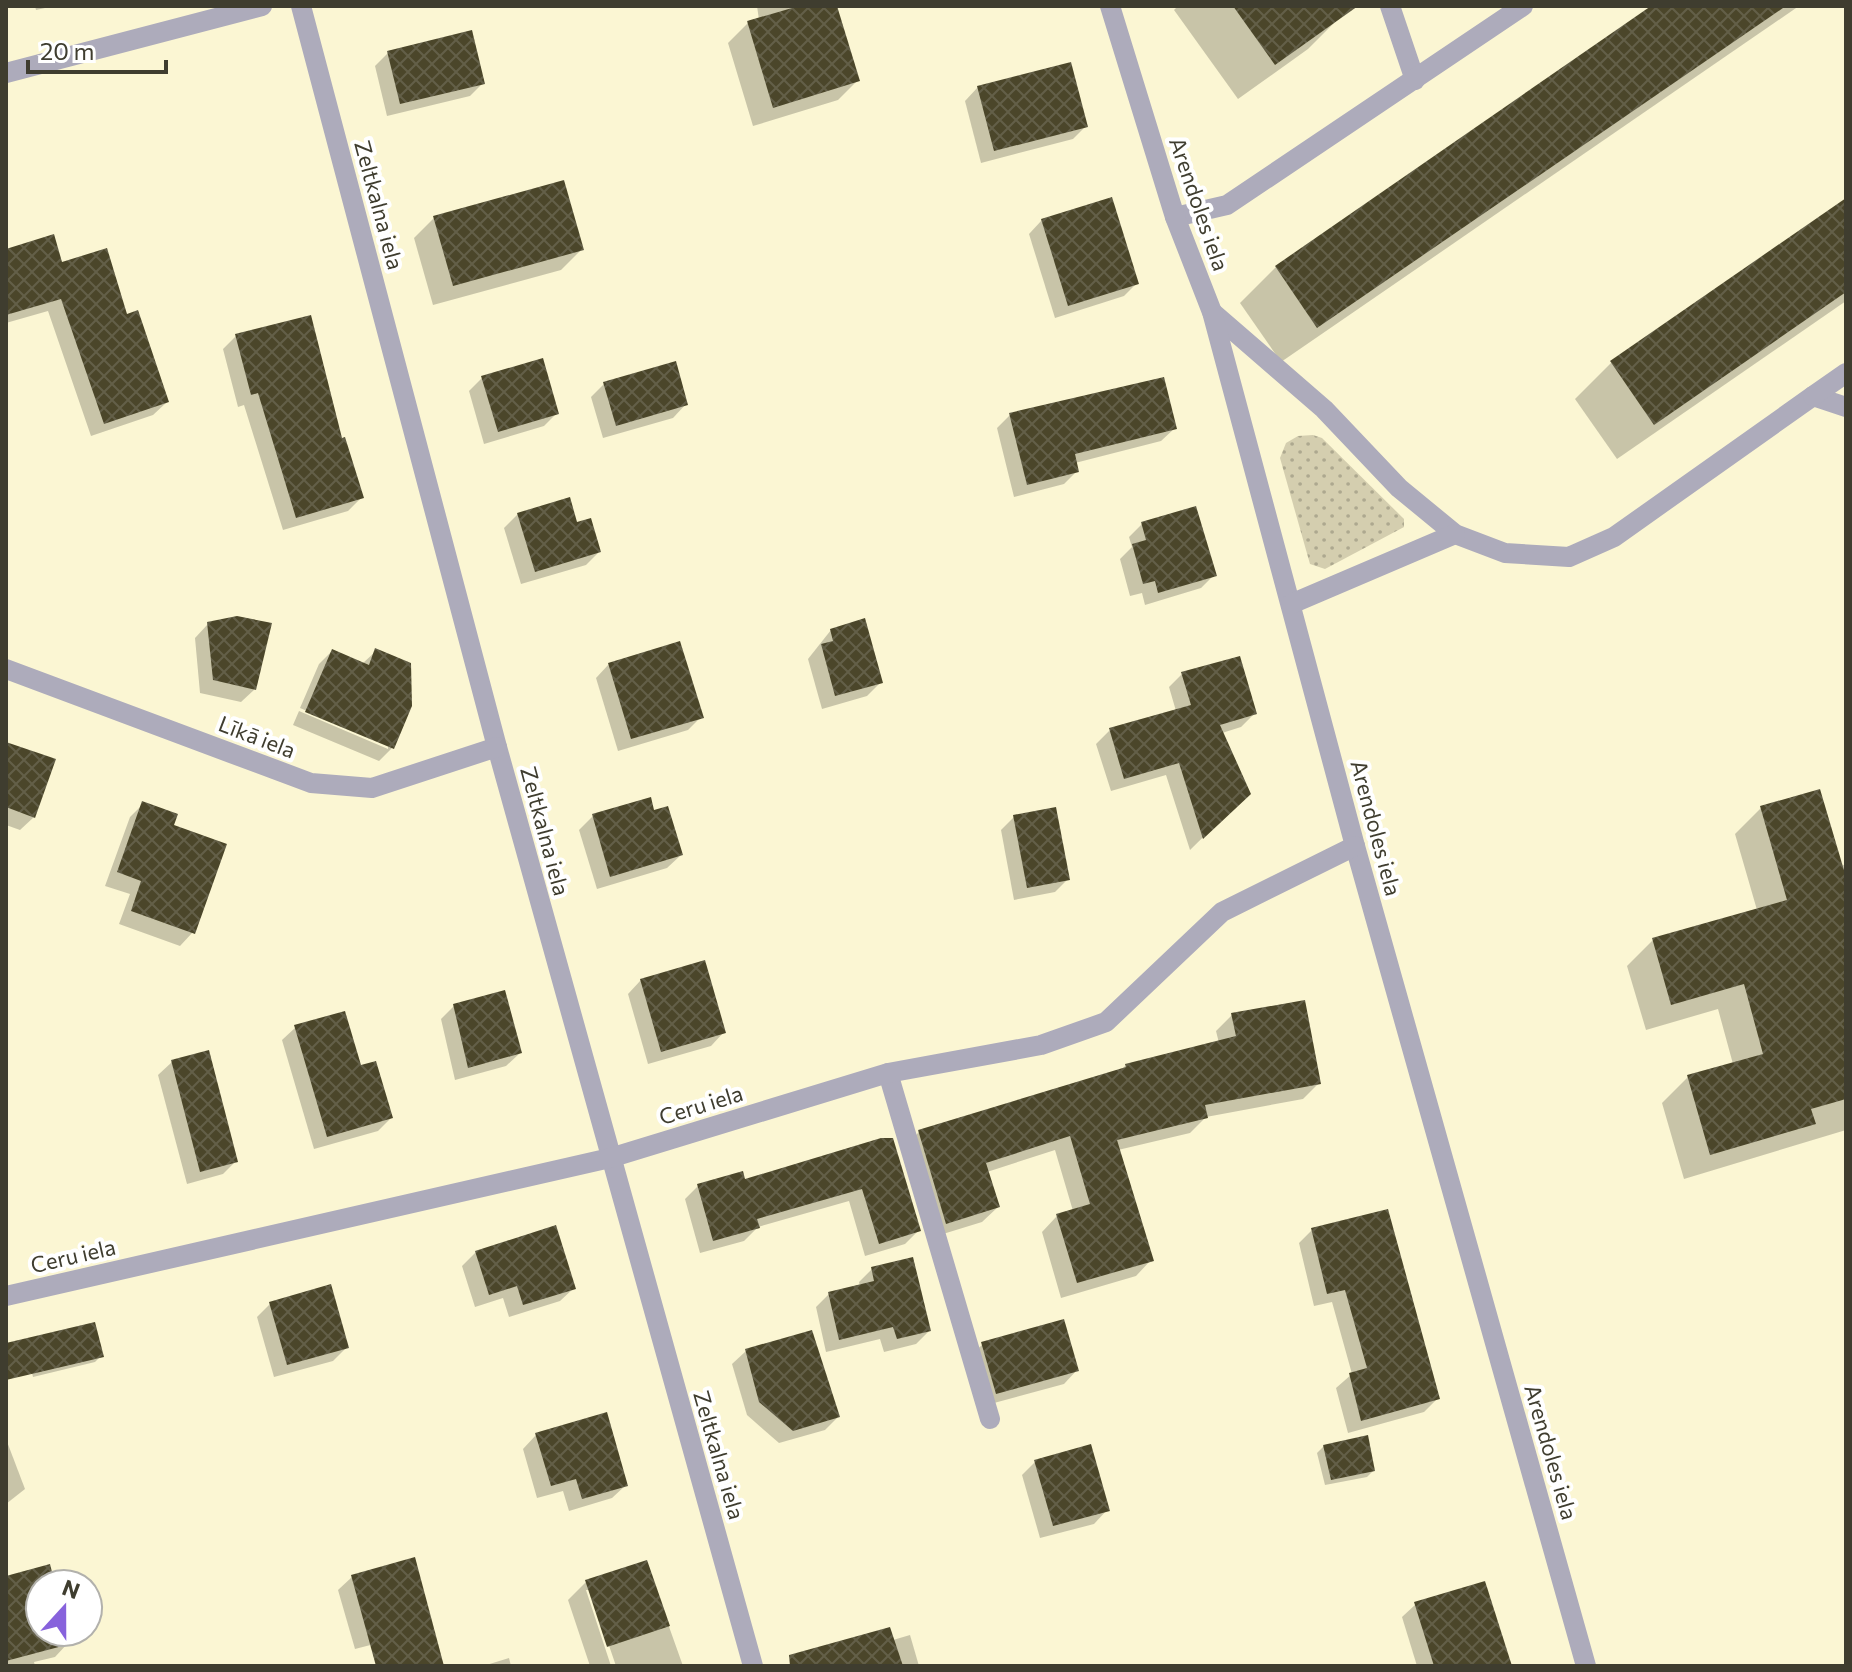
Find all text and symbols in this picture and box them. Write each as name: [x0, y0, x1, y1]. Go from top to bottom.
scale bar: [28, 24, 166, 74]
text: 20 m: [40, 36, 94, 65]
street label: Arendoles iela: [1164, 134, 1235, 274]
street label: Zeltkalna iela: [349, 137, 410, 272]
street label: Līkā iela: [215, 710, 299, 763]
street label: Arendoles iela: [1345, 757, 1408, 899]
street label: Zeltkalna iela: [515, 763, 576, 898]
street label: Ceru iela: [656, 1079, 746, 1130]
street label: Ceru iela: [28, 1233, 118, 1278]
street label: Arendoles iela: [1519, 1381, 1584, 1523]
street label: Zeltkalna iela: [688, 1387, 751, 1522]
north arrow: [24, 1568, 104, 1648]
text: N: [59, 1573, 84, 1604]

